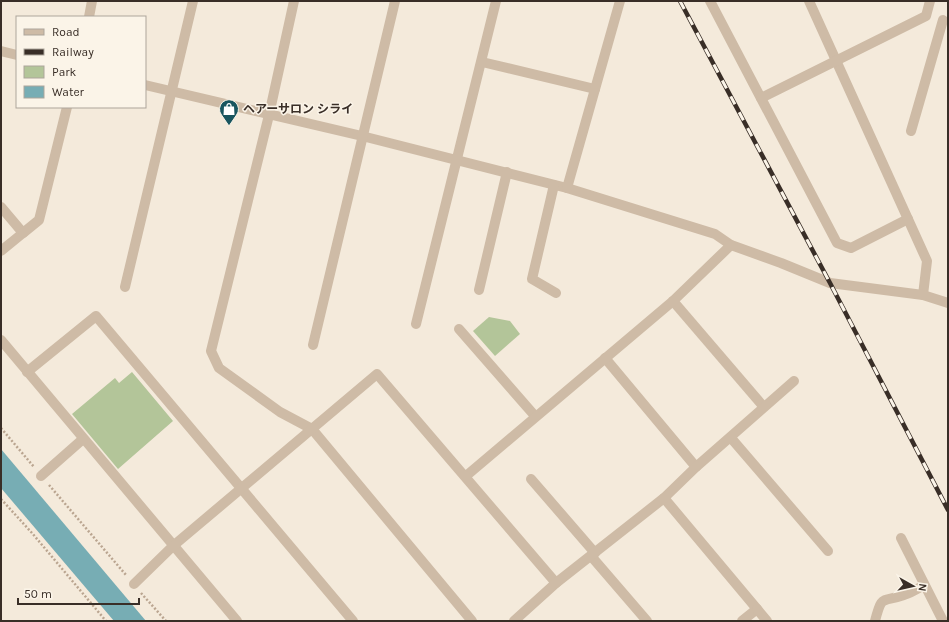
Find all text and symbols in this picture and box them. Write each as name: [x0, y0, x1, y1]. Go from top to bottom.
legend: [16, 16, 146, 108]
text: Road: [52, 25, 80, 39]
text: Railway: [52, 45, 94, 59]
text: Park: [52, 65, 77, 79]
text: Water: [52, 85, 85, 99]
shop icon: ヘアーサロン シライ: [218, 98, 240, 126]
place label: ヘアーサロン シライ: [243, 102, 353, 116]
north arrow: [893, 566, 933, 606]
scale bar: [18, 580, 139, 606]
text: N: [915, 583, 929, 592]
text: 50 m: [24, 587, 52, 601]

